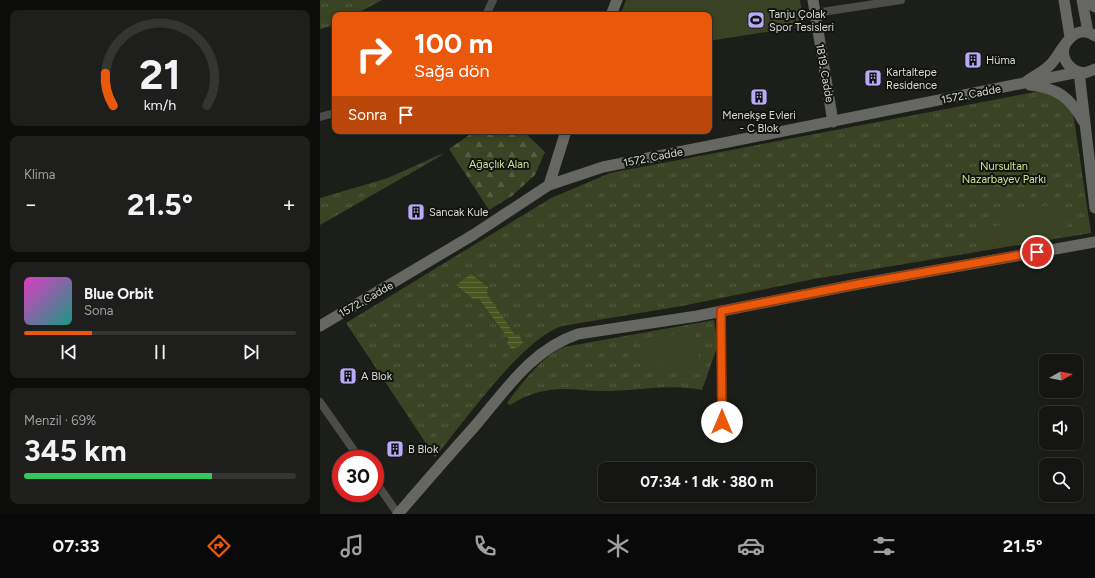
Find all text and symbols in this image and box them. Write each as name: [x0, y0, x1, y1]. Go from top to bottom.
place label: Tanju Çolak Spor Tesisleri: [769, 8, 834, 34]
sports icon: Tanju Çolak Spor Tesisleri: [746, 10, 766, 30]
text: 100 m: [414, 26, 493, 60]
icon: right: [348, 28, 400, 80]
street label: 1819. Cadde: [813, 43, 836, 104]
text: 21: [139, 49, 181, 99]
building icon: Hüma: [963, 50, 983, 70]
place label: Hüma: [986, 54, 1015, 67]
text: Sağa dön: [414, 60, 489, 82]
place label: Kartaltepe Residence: [886, 66, 937, 92]
building icon: Kartaltepe Residence: [863, 68, 883, 88]
street label: 1572. Cadde: [940, 82, 1002, 107]
building icon: Menekşe Evleri - C Blok: [749, 87, 769, 107]
text: km/h: [144, 96, 176, 114]
icon: arrive: [395, 104, 417, 126]
text: Sonra: [348, 106, 387, 124]
place label: Menekşe Evleri - C Blok: [722, 109, 796, 135]
street label: 1572. Cadde: [622, 145, 684, 170]
park label: Ağaçlık Alan: [469, 158, 529, 171]
park label: Nursultan Nazarbayev Parkı: [962, 160, 1046, 186]
text: Klima: [24, 167, 56, 182]
text: 21.5°: [127, 186, 193, 223]
text: −: [24, 191, 38, 218]
text: +: [282, 191, 296, 218]
building icon: Sancak Kule: [406, 202, 426, 222]
place label: Sancak Kule: [429, 206, 488, 219]
pin: [1020, 235, 1054, 269]
icon: arrive: [1026, 241, 1048, 263]
street label: 1572. Cadde: [337, 279, 396, 320]
text: Blue Orbit: [84, 285, 154, 303]
text: Sona: [84, 303, 113, 318]
icon: previous: [58, 341, 80, 363]
icon: pause: [149, 341, 171, 363]
icon: next: [240, 341, 262, 363]
north arrow: [1039, 354, 1083, 398]
map controls: [1039, 354, 1083, 502]
building icon: A Blok: [338, 366, 358, 386]
place label: A Blok: [361, 370, 393, 383]
position arrow: [701, 401, 743, 443]
button: sound: [1039, 406, 1083, 450]
text: Menzil · 69%: [24, 413, 96, 428]
text: 345 km: [24, 432, 127, 469]
building icon: B Blok: [385, 439, 405, 459]
place label: B Blok: [408, 443, 439, 456]
speed limit sign: 30: [332, 450, 384, 502]
button: search: [1039, 458, 1083, 502]
text: 07:34 · 1 dk · 380 m: [640, 473, 774, 491]
icon: directions: [205, 532, 233, 560]
icon: music: [338, 532, 366, 560]
icon: phone: [471, 532, 499, 560]
icon: climate: [604, 532, 632, 560]
icon: car: [737, 532, 765, 560]
icon: filters: [870, 532, 898, 560]
text: 07:33: [53, 535, 100, 557]
text: 21.5°: [1003, 535, 1042, 557]

